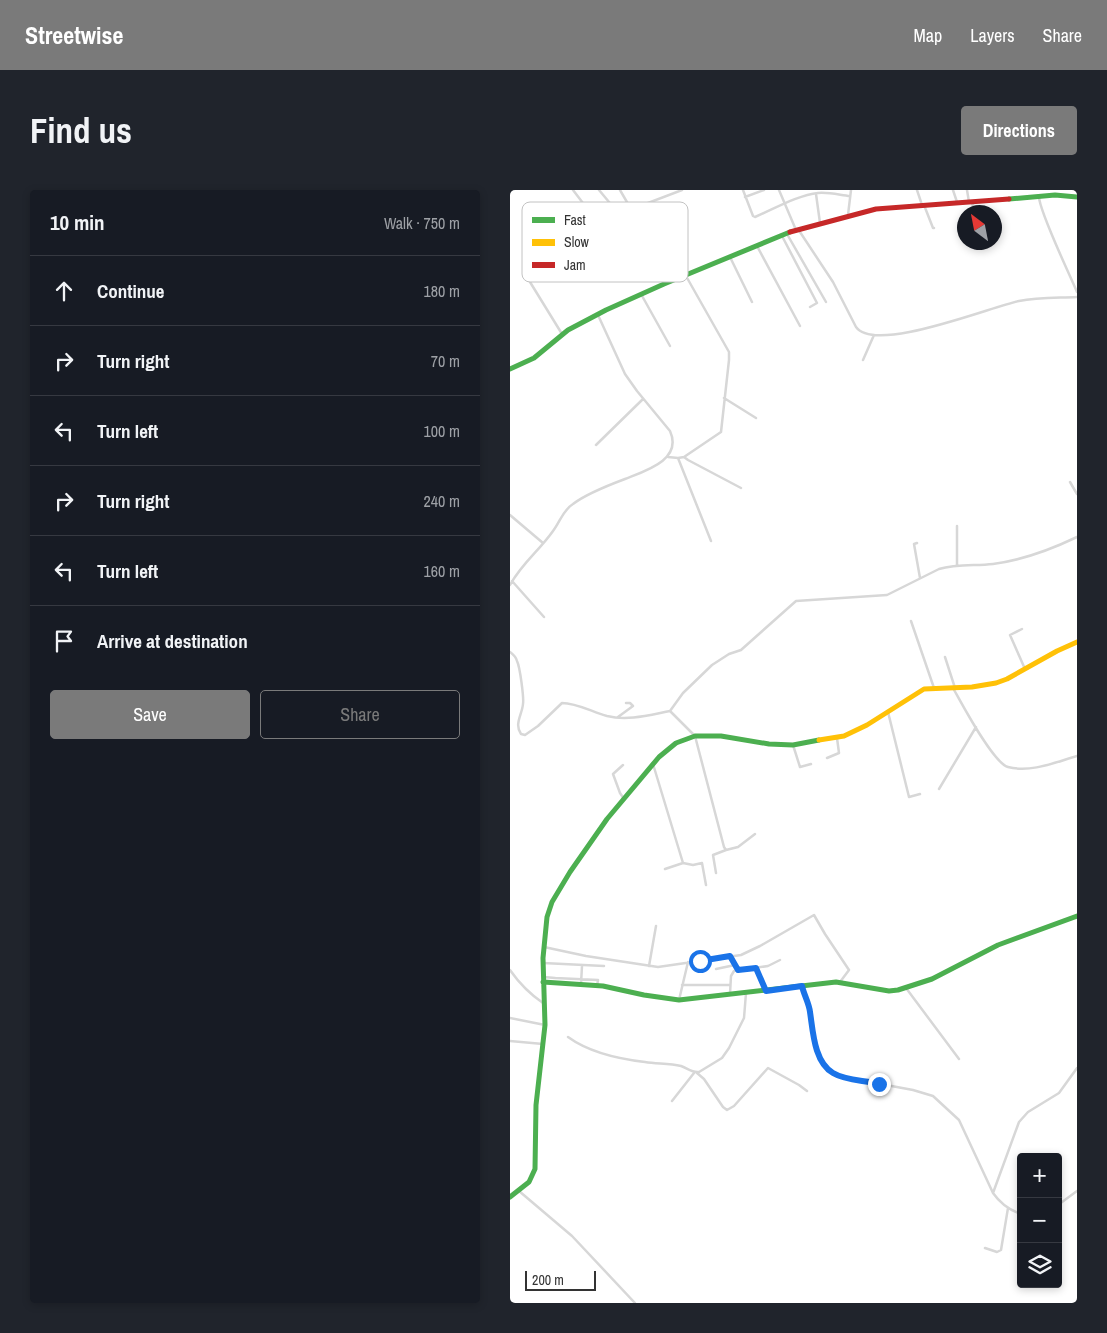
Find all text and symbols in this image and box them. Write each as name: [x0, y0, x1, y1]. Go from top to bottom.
text: Streetwise: [25, 19, 123, 51]
text: Map: [914, 23, 942, 48]
text: Layers: [970, 23, 1015, 48]
text: Share: [1043, 23, 1082, 48]
button: Directions: [961, 106, 1077, 155]
text: Find us: [30, 107, 132, 154]
legend: [522, 202, 688, 282]
north arrow: [957, 205, 1002, 250]
text: 10 min: [50, 208, 105, 237]
text: Fast: [564, 211, 586, 229]
text: Walk · 750 m: [384, 212, 460, 234]
text: Slow: [564, 233, 590, 251]
text: Jam: [564, 256, 586, 274]
icon: ahead: [50, 277, 78, 305]
text: Continue: [97, 278, 165, 304]
text: 180 m: [424, 280, 460, 302]
icon: right: [50, 347, 78, 375]
text: Turn right: [97, 348, 169, 374]
text: 70 m: [431, 350, 460, 372]
icon: left: [50, 417, 78, 445]
text: Turn left: [97, 418, 158, 444]
text: 100 m: [424, 420, 460, 442]
icon: right: [50, 487, 78, 515]
text: Turn right: [97, 488, 169, 514]
text: 240 m: [424, 490, 460, 512]
icon: left: [50, 557, 78, 585]
text: Turn left: [97, 558, 158, 584]
text: 160 m: [424, 560, 460, 582]
icon: arrive: [50, 627, 78, 655]
text: Arrive at destination: [97, 628, 248, 654]
button: Save: [50, 690, 250, 739]
button: Share: [260, 690, 460, 739]
route start: [689, 950, 712, 973]
route end: [868, 1073, 891, 1096]
map controls: [1017, 1153, 1062, 1288]
button: +: [1017, 1153, 1062, 1198]
button: −: [1017, 1198, 1062, 1243]
button: layers: [1017, 1243, 1062, 1288]
scale bar: [525, 1268, 596, 1291]
text: 200 m: [532, 1271, 564, 1289]

